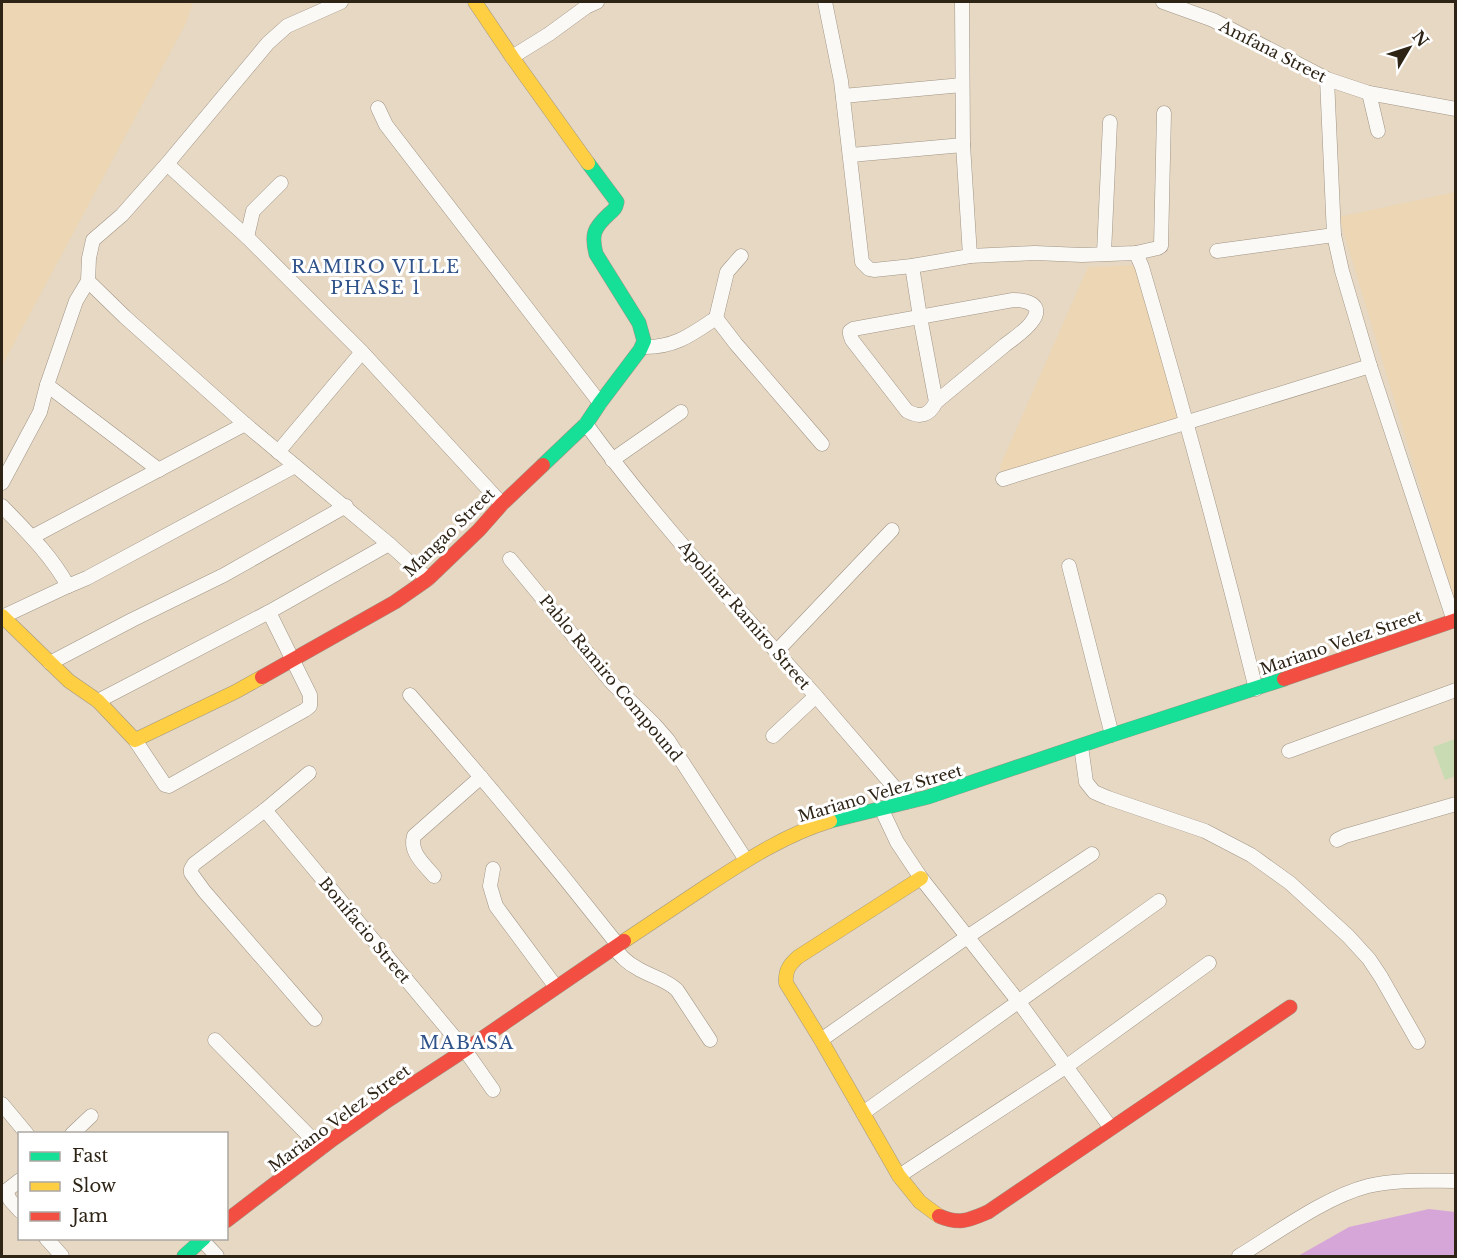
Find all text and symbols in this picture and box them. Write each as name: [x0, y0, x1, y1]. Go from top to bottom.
street label: Amfana Street: [1215, 15, 1330, 87]
north arrow: [1379, 18, 1439, 78]
text: N: [1408, 26, 1433, 51]
district label: RAMIRO VILLE PHASE 1: [291, 256, 461, 299]
street label: Mangao Street: [399, 483, 499, 581]
street label: Apolinar Ramiro Street: [674, 536, 815, 694]
street label: Pablo Ramiro Compound: [535, 591, 687, 766]
street label: Mariano Velez Street: [1257, 605, 1425, 679]
street label: Mariano Velez Street: [796, 760, 964, 826]
street label: Bonifacio Street: [315, 873, 415, 987]
district label: MABASA: [419, 1032, 515, 1054]
street label: Mariano Velez Street: [264, 1060, 414, 1176]
legend: [18, 1132, 228, 1240]
text: Fast: [72, 1145, 109, 1167]
text: Slow: [72, 1175, 117, 1197]
text: Jam: [70, 1205, 108, 1227]

